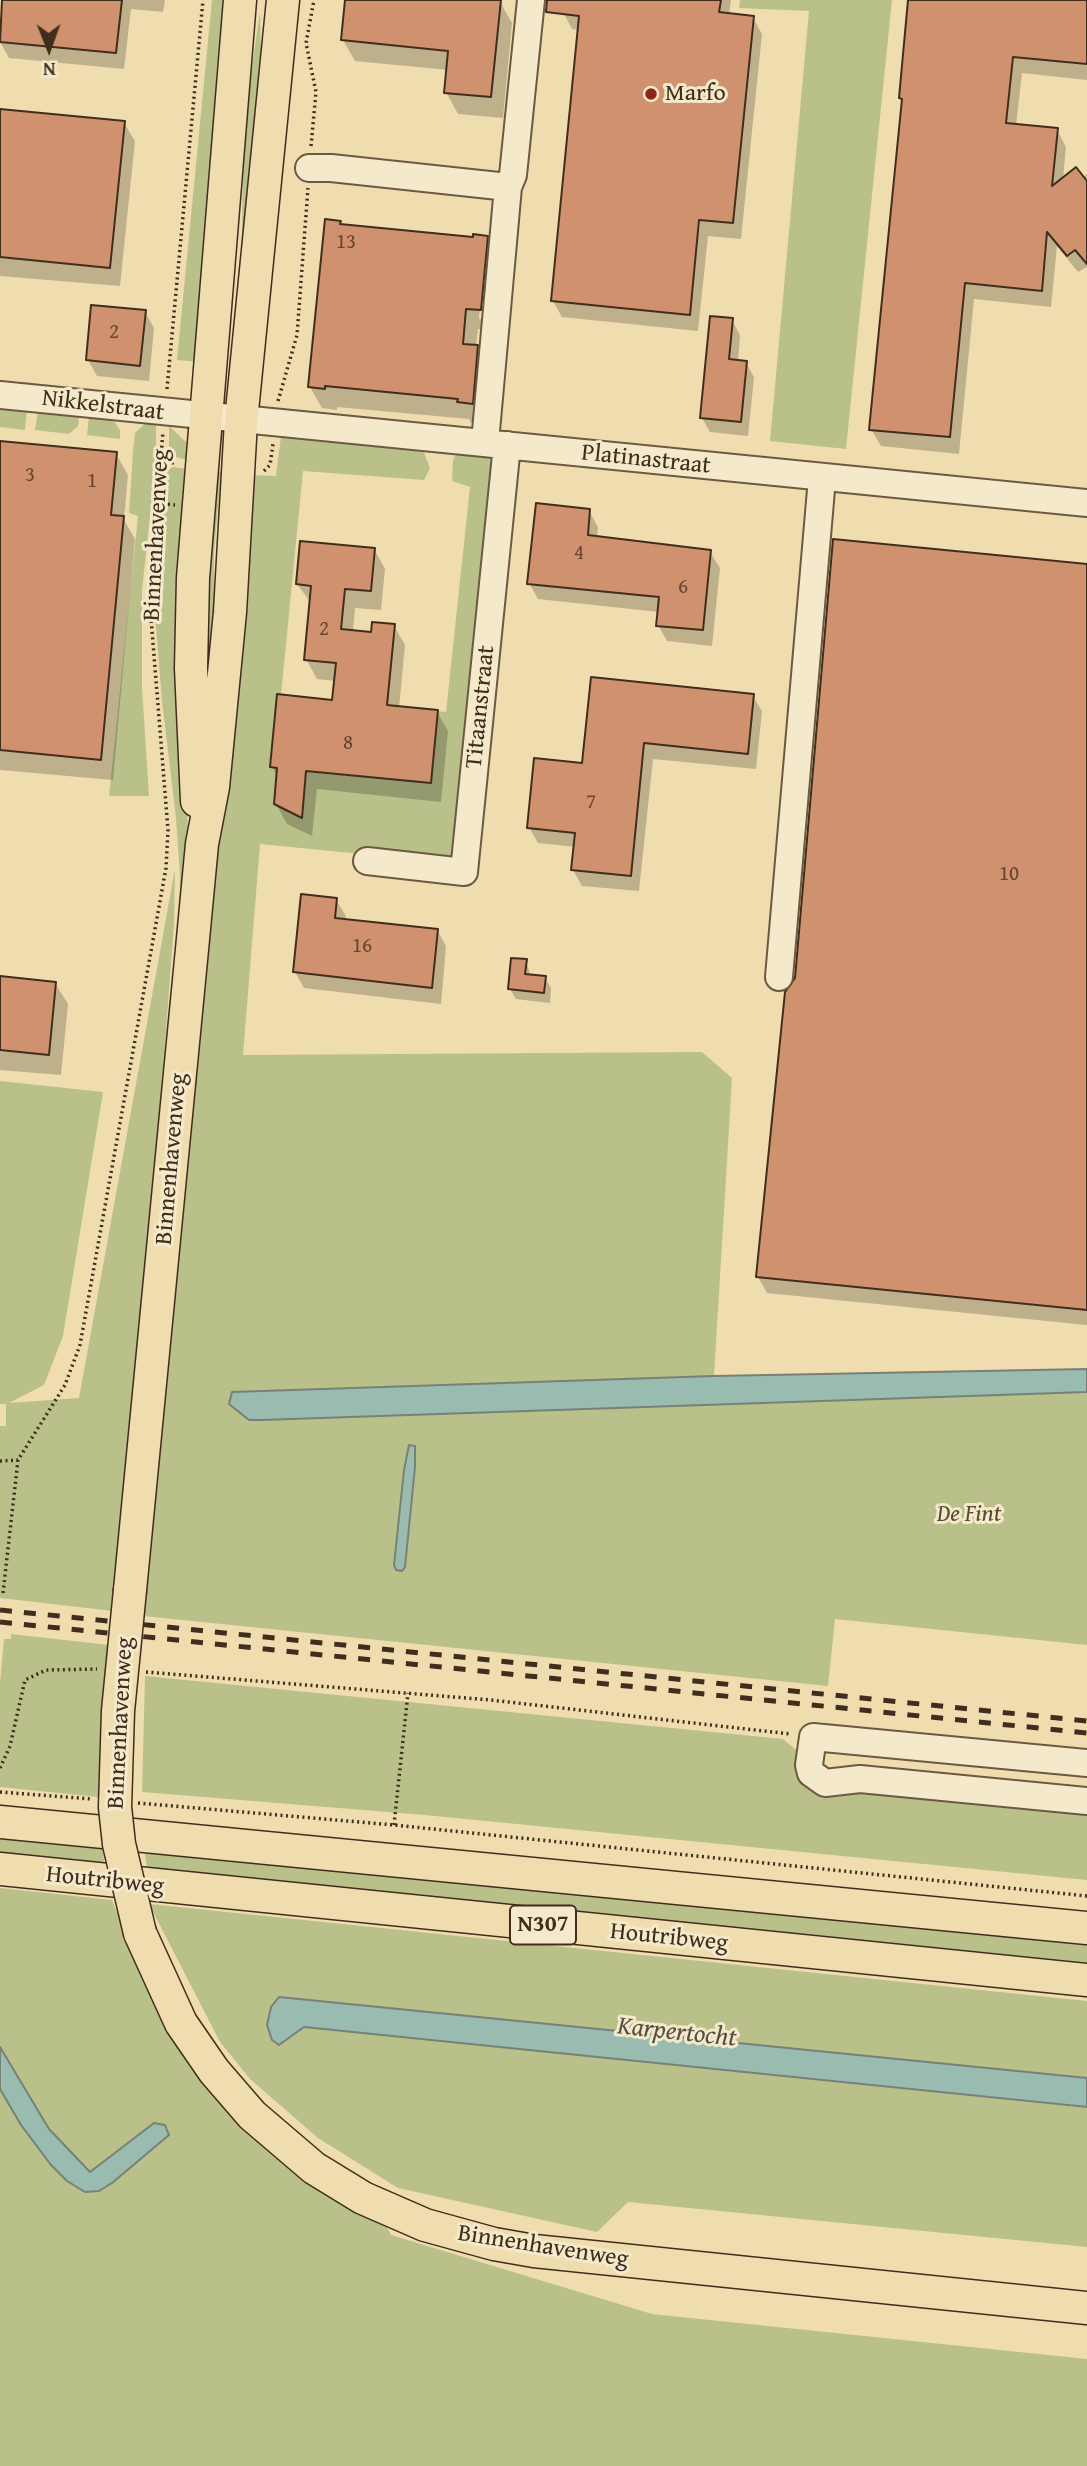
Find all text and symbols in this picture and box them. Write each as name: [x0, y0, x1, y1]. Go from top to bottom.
north arrow: [14, 14, 84, 84]
text: N: [43, 56, 56, 84]
place label: Marfo: [665, 80, 726, 108]
marker: Marfo: [643, 86, 659, 102]
house number: 13: [336, 230, 356, 256]
house number: 2: [109, 320, 119, 346]
street label: Nikkelstraat: [40, 384, 166, 428]
street label: Platinastraat: [580, 439, 712, 481]
street label: Binnenhavenweg: [138, 448, 176, 622]
house number: 3: [25, 463, 35, 489]
house number: 1: [87, 469, 97, 495]
house number: 4: [574, 541, 584, 567]
house number: 6: [678, 575, 688, 601]
house number: 2: [319, 617, 329, 643]
street label: Titaanstraat: [460, 644, 502, 770]
house number: 8: [343, 731, 353, 757]
house number: 7: [586, 790, 596, 816]
house number: 10: [999, 862, 1019, 888]
house number: 16: [352, 934, 372, 960]
street label: Binnenhavenweg: [150, 1072, 194, 1246]
park label: De Fint: [937, 1501, 1001, 1529]
street label: Binnenhavenweg: [102, 1636, 140, 1810]
street label: Houtribweg: [45, 1860, 165, 1902]
road number: N307: [510, 1906, 576, 1944]
street label: Houtribweg: [609, 1917, 729, 1959]
water label: Karpertocht: [616, 2011, 738, 2055]
street label: Binnenhavenweg: [456, 2219, 630, 2275]

